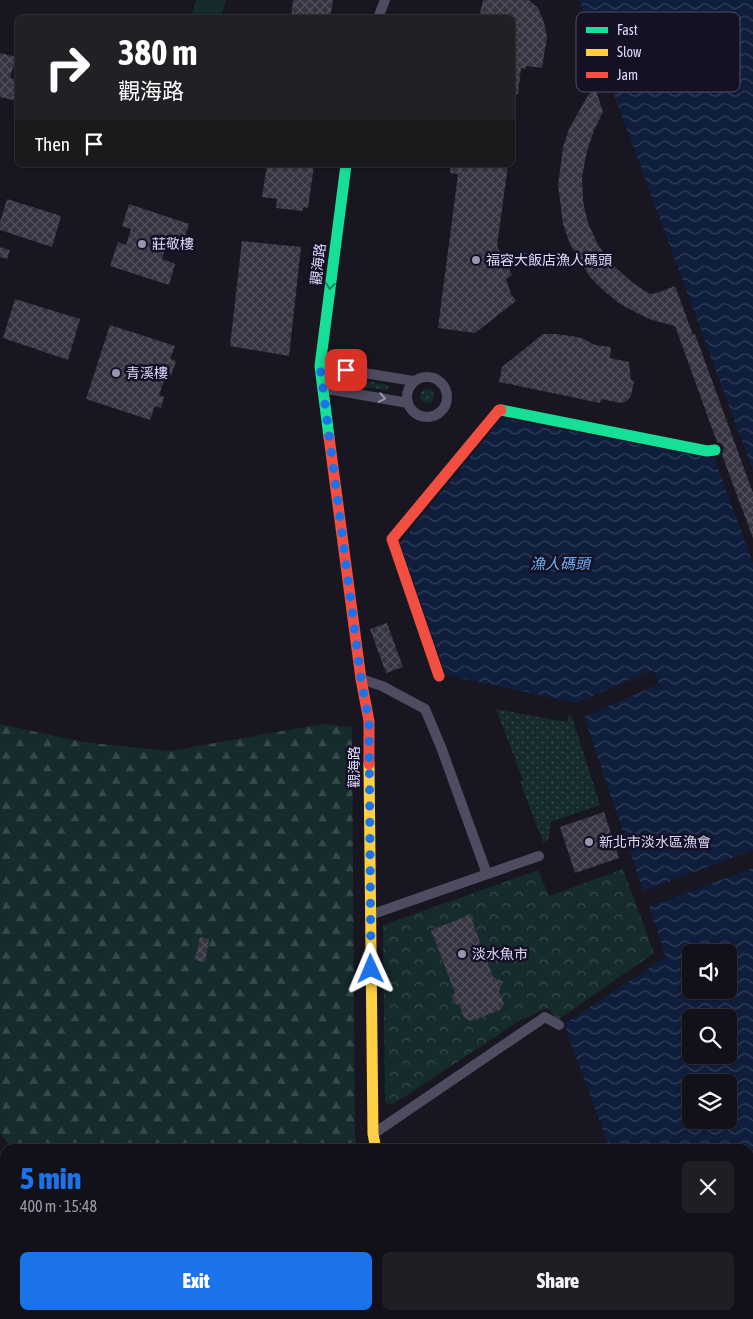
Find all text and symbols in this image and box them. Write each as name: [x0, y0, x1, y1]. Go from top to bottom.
legend: [576, 12, 740, 92]
text: Fast: [617, 22, 638, 38]
text: 380 m: [118, 32, 197, 72]
icon: right: [35, 35, 100, 100]
text: Slow: [617, 44, 642, 60]
text: Jam: [617, 67, 638, 83]
text: 觀海路: [118, 78, 184, 104]
icon: arrive: [80, 130, 108, 158]
text: Then: [35, 133, 70, 155]
place label: 莊敬樓: [152, 236, 194, 252]
marker: 莊敬樓: [136, 238, 148, 250]
street label: 觀海路: [308, 242, 328, 286]
place label: 福容大飯店漁人碼頭: [486, 252, 612, 268]
marker: 福容大飯店漁人碼頭: [470, 254, 482, 266]
one-way arrow: [325, 282, 336, 290]
pin: [325, 349, 367, 391]
icon: arrive: [332, 356, 360, 384]
place label: 青溪樓: [126, 365, 168, 381]
marker: 青溪樓: [110, 367, 122, 379]
one-way arrow: [378, 393, 386, 403]
water label: 漁人碼頭: [530, 555, 593, 572]
street label: 觀海路: [346, 746, 362, 788]
place label: 新北市淡水區漁會: [599, 834, 711, 850]
marker: 新北市淡水區漁會: [583, 836, 595, 848]
position arrow: [344, 942, 396, 994]
map controls: [682, 944, 737, 1129]
button: sound: [682, 944, 737, 999]
place label: 淡水魚市: [472, 946, 528, 962]
marker: 淡水魚市: [456, 948, 468, 960]
button: search: [682, 1009, 737, 1064]
button: layers: [682, 1074, 737, 1129]
text: 5 min: [20, 1161, 81, 1195]
button: close: [682, 1161, 734, 1213]
text: 400 m · 15:48: [20, 1197, 97, 1215]
button: Exit: [20, 1252, 372, 1310]
button: Share: [382, 1252, 734, 1310]

